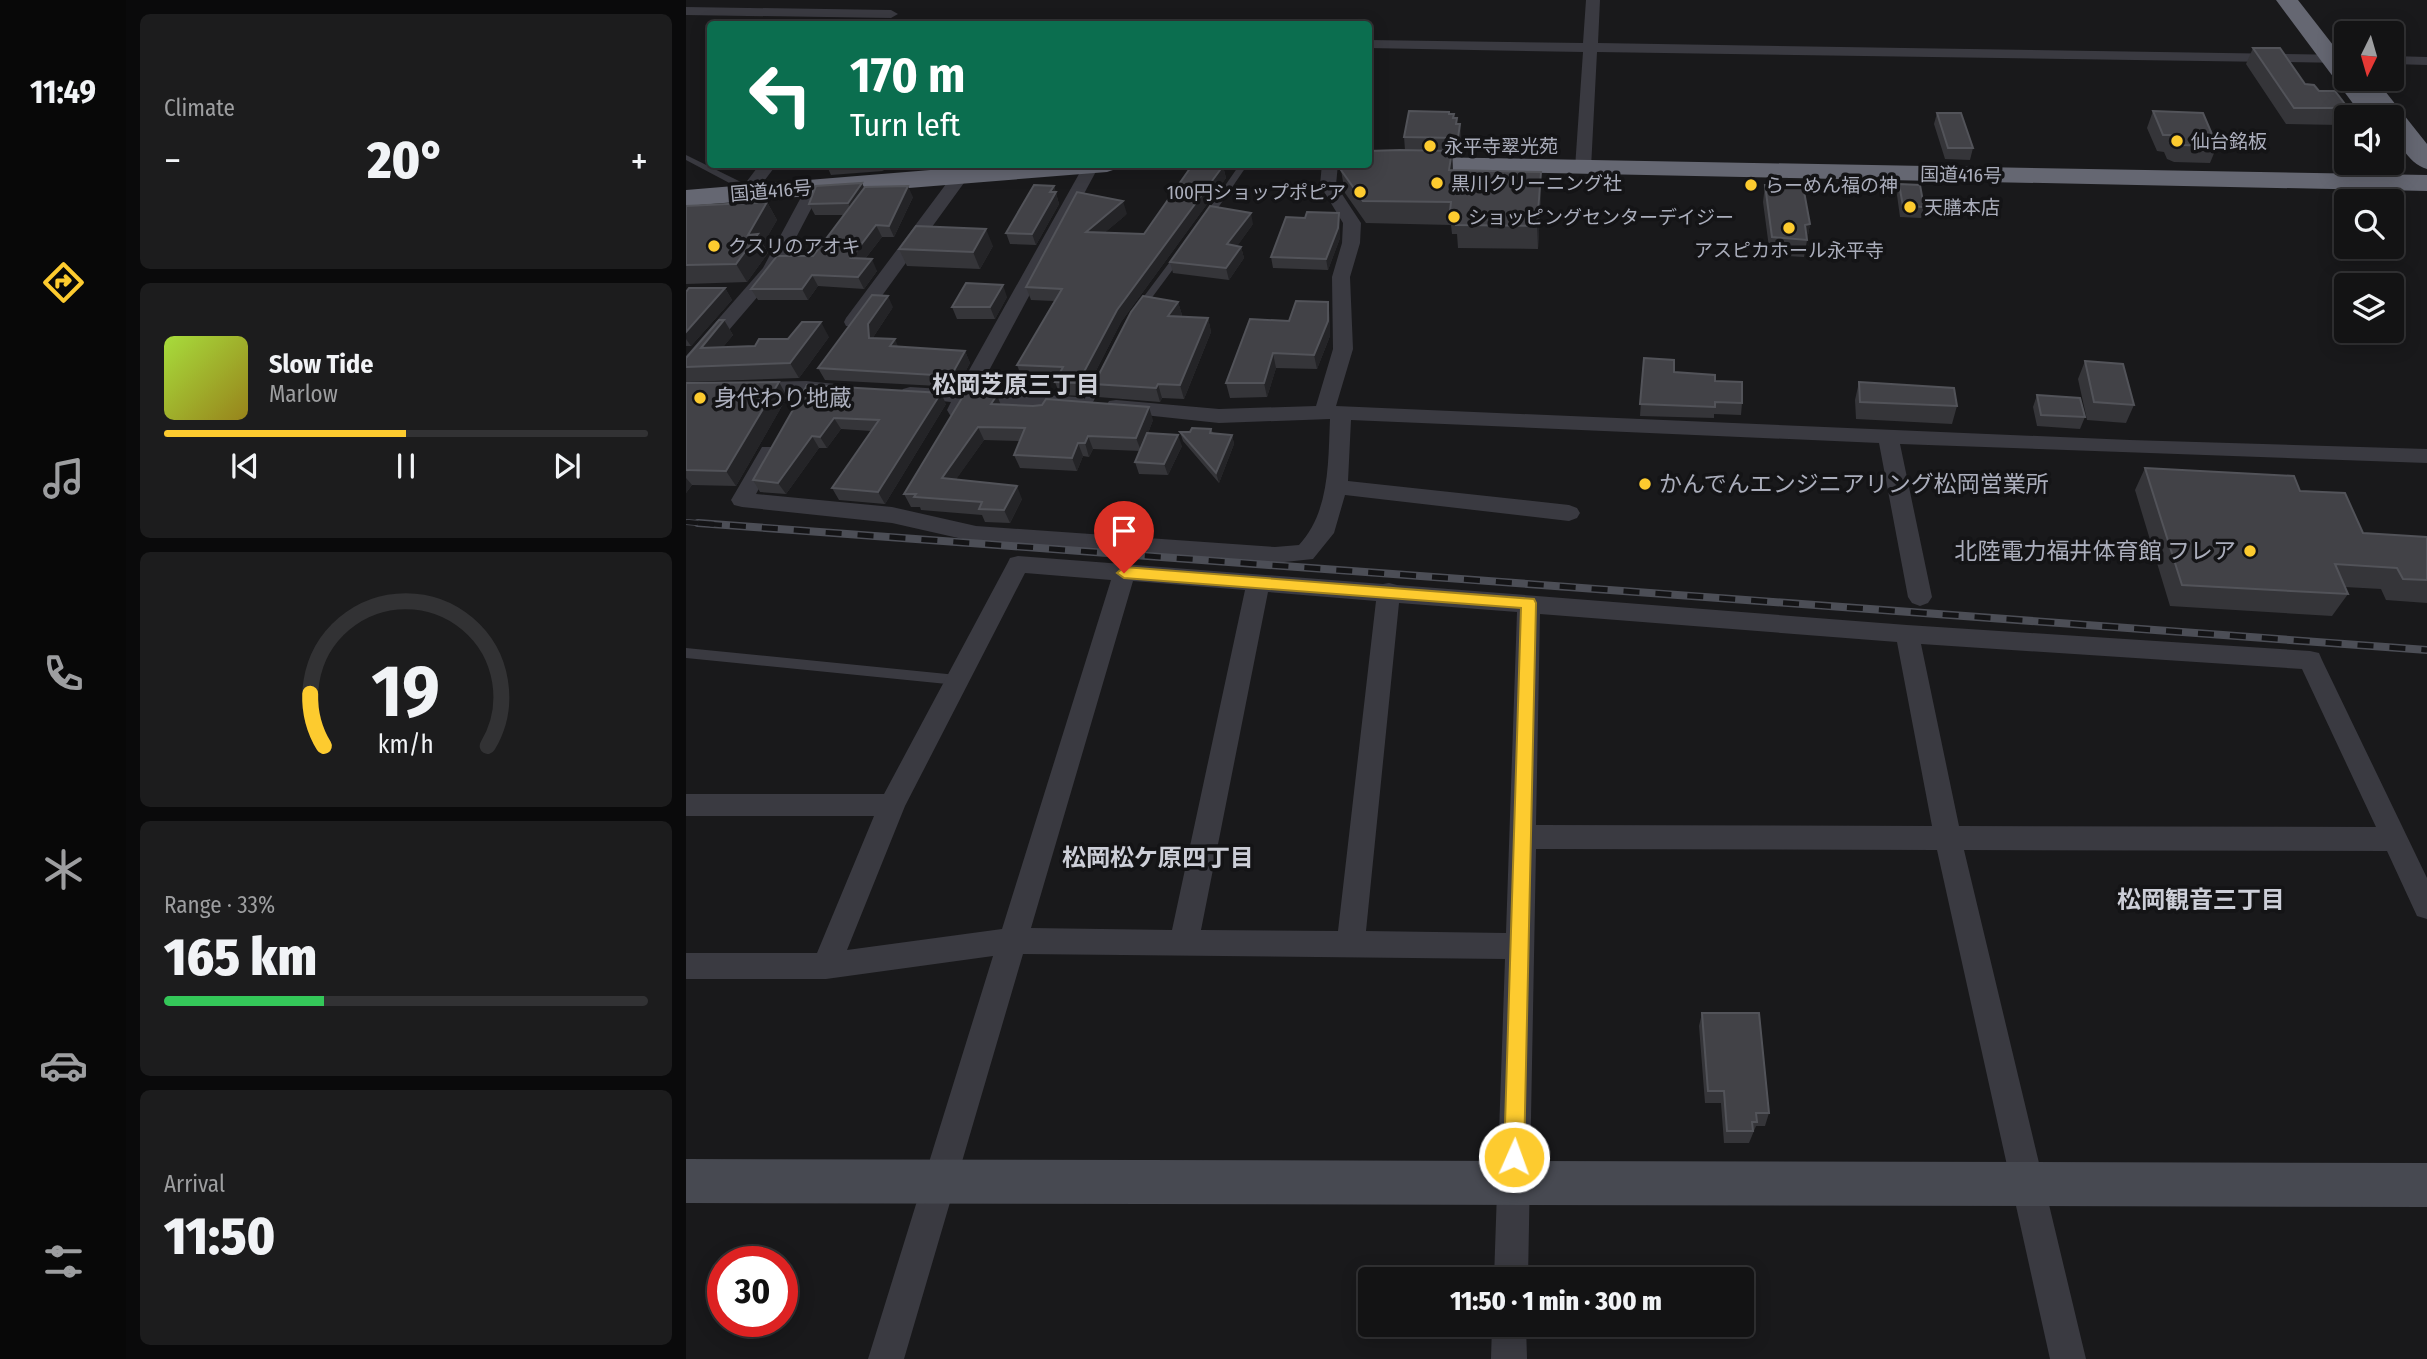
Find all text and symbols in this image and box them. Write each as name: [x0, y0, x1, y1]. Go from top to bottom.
north arrow: [2334, 21, 2404, 91]
map controls: [2334, 21, 2404, 343]
text: 170 m: [850, 46, 966, 105]
icon: left: [735, 49, 826, 140]
text: 11:49: [30, 73, 96, 111]
text: Climate: [164, 94, 235, 122]
button: sound: [2334, 105, 2404, 175]
text: Turn left: [850, 106, 960, 144]
text: 20°: [367, 129, 445, 192]
place label: 仙台銘板: [2191, 130, 2267, 153]
marker: 仙台銘板: [2169, 133, 2185, 149]
place label: 永平寺翠光苑: [1444, 135, 1558, 158]
text: −: [164, 138, 181, 184]
text: +: [631, 138, 648, 184]
marker: 永平寺翠光苑: [1422, 138, 1438, 154]
street label: 国道416号: [1920, 163, 2002, 187]
place label: 黒川クリーニング社: [1451, 172, 1622, 195]
place label: らーめん福の神: [1765, 174, 1898, 197]
marker: 黒川クリーニング社: [1429, 175, 1445, 191]
street label: 国道416号: [729, 176, 813, 206]
marker: らーめん福の神: [1743, 177, 1759, 193]
place label: 100円ショップポピア: [1167, 181, 1346, 204]
marker: 100円ショップポピア: [1352, 184, 1368, 200]
button: search: [2334, 189, 2404, 259]
place label: 天膳本店: [1924, 196, 2000, 219]
marker: 天膳本店: [1902, 199, 1918, 215]
place label: ショッピングセンターデイジー: [1468, 206, 1734, 229]
marker: ショッピングセンターデイジー: [1446, 209, 1462, 225]
marker: アスピカホール永平寺: [1781, 220, 1797, 236]
place label: クスリのアオキ: [728, 235, 860, 258]
marker: クスリのアオキ: [706, 238, 722, 254]
place label: アスピカホール永平寺: [1694, 239, 1884, 262]
icon: directions: [39, 258, 88, 307]
button: layers: [2334, 273, 2404, 343]
text: Slow Tide: [269, 349, 373, 380]
district label: 松岡芝原三丁目: [932, 371, 1100, 399]
text: Marlow: [269, 380, 338, 408]
place label: 身代わり地蔵: [714, 384, 852, 412]
marker: 身代わり地蔵: [692, 390, 708, 406]
icon: previous: [226, 447, 264, 485]
icon: pause: [387, 447, 425, 485]
icon: next: [548, 447, 586, 485]
icon: music: [39, 454, 88, 503]
place label: かんでんエンジニアリング松岡営業所: [1659, 470, 2049, 498]
marker: かんでんエンジニアリング松岡営業所: [1637, 476, 1653, 492]
pin: [1094, 501, 1154, 573]
icon: arrive: [1105, 512, 1143, 550]
place label: 北陸電力福井体育館 フレア: [1955, 537, 2236, 565]
marker: 北陸電力福井体育館 フレア: [2242, 543, 2258, 559]
text: 19: [372, 648, 440, 735]
icon: phone: [39, 649, 88, 698]
text: km/h: [378, 729, 434, 759]
district label: 松岡松ケ原四丁目: [1062, 844, 1254, 872]
icon: climate: [39, 845, 88, 894]
district label: 松岡観音三丁目: [2117, 886, 2285, 914]
text: Range · 33%: [164, 891, 275, 919]
text: 165 km: [164, 926, 317, 989]
icon: car: [39, 1041, 88, 1090]
position arrow: [1477, 1120, 1551, 1194]
text: Arrival: [164, 1170, 225, 1198]
text: 11:50: [164, 1205, 275, 1268]
icon: filters: [39, 1237, 88, 1286]
speed limit sign: 30: [707, 1246, 798, 1337]
text: 11:50 · 1 min · 300 m: [1450, 1286, 1662, 1317]

